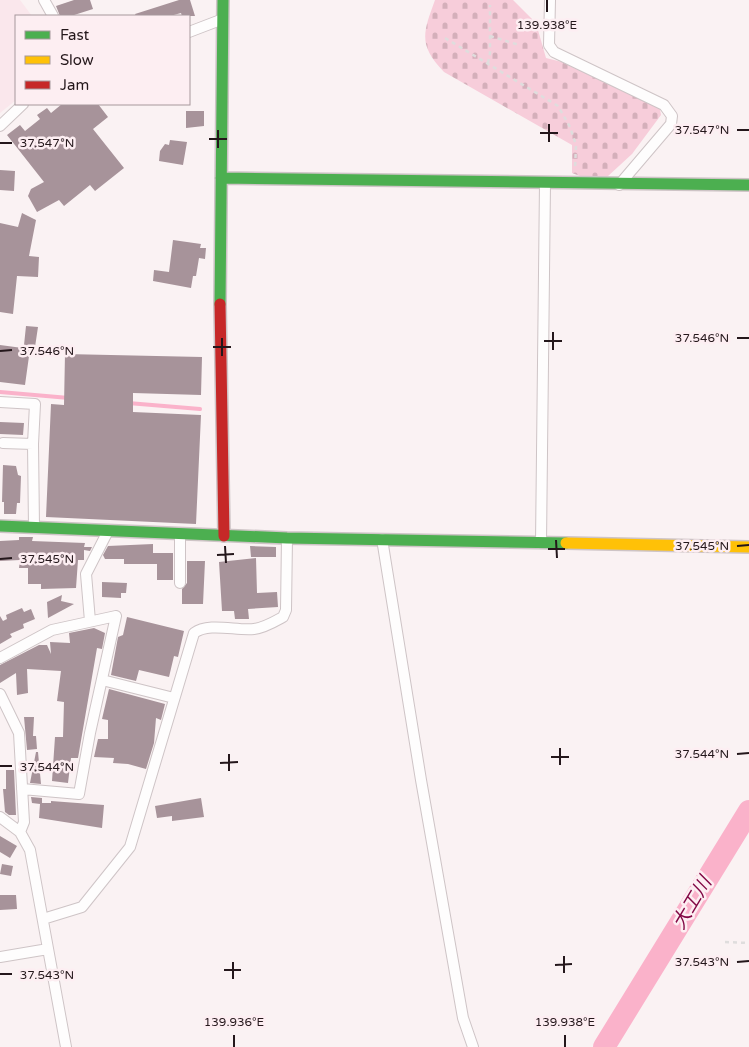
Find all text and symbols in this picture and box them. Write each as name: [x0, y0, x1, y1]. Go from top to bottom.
legend: [15, 15, 190, 105]
text: 139.938°E: [517, 18, 578, 32]
text: Fast: [60, 26, 90, 44]
text: Slow: [60, 51, 94, 69]
text: Jam: [60, 76, 89, 94]
text: 37.547°N: [675, 123, 729, 137]
text: 37.547°N: [20, 136, 74, 150]
text: 37.546°N: [675, 331, 729, 345]
text: 37.546°N: [20, 344, 74, 358]
text: 37.545°N: [675, 539, 729, 553]
text: 37.545°N: [20, 552, 74, 566]
text: 37.544°N: [675, 747, 729, 761]
text: 37.544°N: [20, 760, 74, 774]
water label: 大工川: [668, 871, 717, 933]
text: 37.543°N: [675, 955, 729, 969]
text: 37.543°N: [20, 968, 74, 982]
text: 139.936°E: [204, 1015, 265, 1029]
text: 139.938°E: [535, 1015, 596, 1029]

